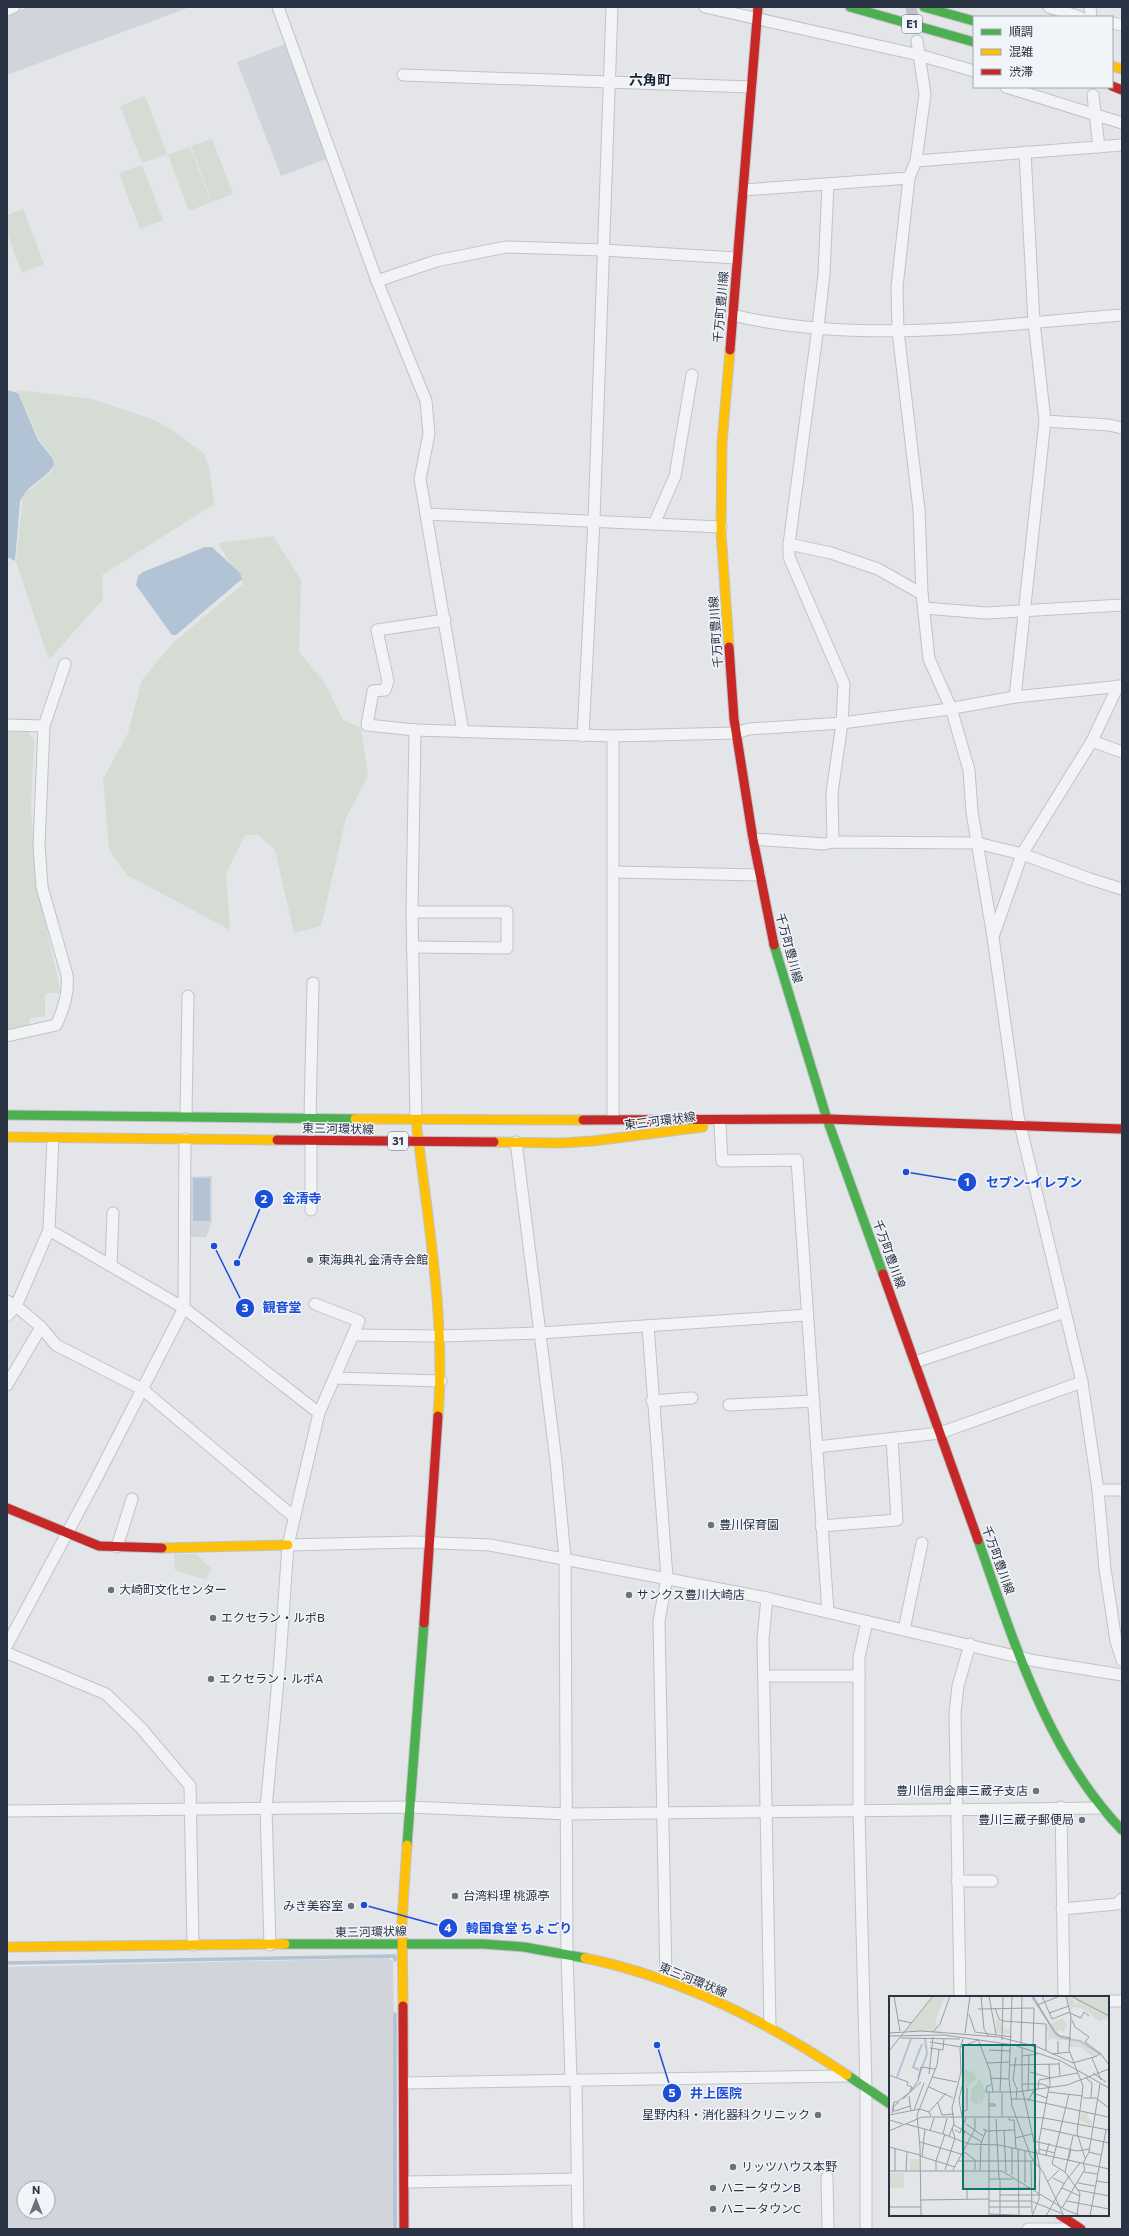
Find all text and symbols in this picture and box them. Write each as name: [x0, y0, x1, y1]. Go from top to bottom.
road number: E1: [902, 15, 922, 33]
legend: [973, 16, 1113, 88]
text: 順調: [1009, 24, 1033, 38]
text: 混雑: [1009, 44, 1033, 58]
text: 渋滞: [1009, 64, 1033, 78]
district label: 六角町: [629, 71, 671, 88]
street label: 千万町豊川線: [710, 270, 730, 343]
street label: 千万町豊川線: [706, 596, 724, 668]
street label: 千万町豊川線: [774, 911, 806, 984]
street label: 東三河環状線: [623, 1109, 696, 1131]
street label: 東三河環状線: [302, 1120, 374, 1136]
road number: 31: [388, 1132, 408, 1150]
callout: セブン-イレブン: [957, 1170, 1090, 1195]
text: 1: [964, 1174, 970, 1188]
text: セブン-イレブン: [986, 1174, 1082, 1190]
callout: 金清寺: [254, 1186, 329, 1211]
text: 金清寺: [282, 1190, 322, 1206]
text: 2: [261, 1191, 268, 1205]
street label: 千万町豊川線: [871, 1217, 909, 1290]
place label: 東海典礼 金清寺会館: [318, 1252, 428, 1266]
marker: 東海典礼 金清寺会館: [305, 1255, 315, 1265]
callout: 観音堂: [235, 1295, 310, 1320]
text: 観音堂: [262, 1299, 302, 1315]
text: 3: [242, 1300, 249, 1314]
place label: 豊川保育園: [719, 1517, 779, 1531]
marker: 豊川保育園: [706, 1520, 716, 1530]
street label: 千万町豊川線: [980, 1523, 1018, 1596]
place label: 大崎町文化センター: [119, 1582, 227, 1596]
marker: 大崎町文化センター: [106, 1585, 116, 1595]
place label: サンクス豊川大崎店: [637, 1587, 745, 1601]
marker: サンクス豊川大崎店: [624, 1590, 634, 1600]
place label: エクセラン・ルポB: [221, 1610, 325, 1624]
marker: エクセラン・ルポB: [208, 1613, 218, 1623]
place label: エクセラン・ルポA: [219, 1671, 323, 1685]
marker: エクセラン・ルポA: [206, 1674, 216, 1684]
place label: 豊川信用金庫三蔵子支店: [896, 1783, 1028, 1797]
marker: 豊川信用金庫三蔵子支店: [1031, 1786, 1041, 1796]
place label: 豊川三蔵子郵便局: [978, 1812, 1074, 1826]
marker: 豊川三蔵子郵便局: [1077, 1815, 1087, 1825]
place label: 台湾料理 桃源亭: [463, 1888, 549, 1902]
marker: 台湾料理 桃源亭: [450, 1891, 460, 1901]
place label: みき美容室: [283, 1898, 343, 1912]
marker: みき美容室: [346, 1901, 356, 1911]
callout: 韓国食堂 ちょごり: [438, 1916, 580, 1941]
text: 4: [444, 1920, 452, 1934]
text: 韓国食堂 ちょごり: [466, 1920, 572, 1936]
street label: 東三河環状線: [335, 1923, 407, 1939]
street label: 東三河環状線: [657, 1959, 729, 1999]
inset map: [889, 1996, 1109, 2216]
callout: 井上医院: [662, 2080, 750, 2105]
text: 5: [669, 2085, 676, 2099]
text: 井上医院: [690, 2085, 742, 2101]
place label: 星野内科・消化器科クリニック: [642, 2107, 810, 2121]
marker: 星野内科・消化器科クリニック: [813, 2110, 823, 2120]
place label: リッツハウス本野: [741, 2159, 837, 2173]
marker: リッツハウス本野: [728, 2162, 738, 2172]
north arrow: [16, 2180, 56, 2220]
place label: ハニータウンB: [721, 2180, 801, 2194]
text: N: [32, 2183, 40, 2196]
marker: ハニータウンB: [708, 2183, 718, 2193]
place label: ハニータウンC: [721, 2201, 801, 2215]
marker: ハニータウンC: [708, 2204, 718, 2214]

